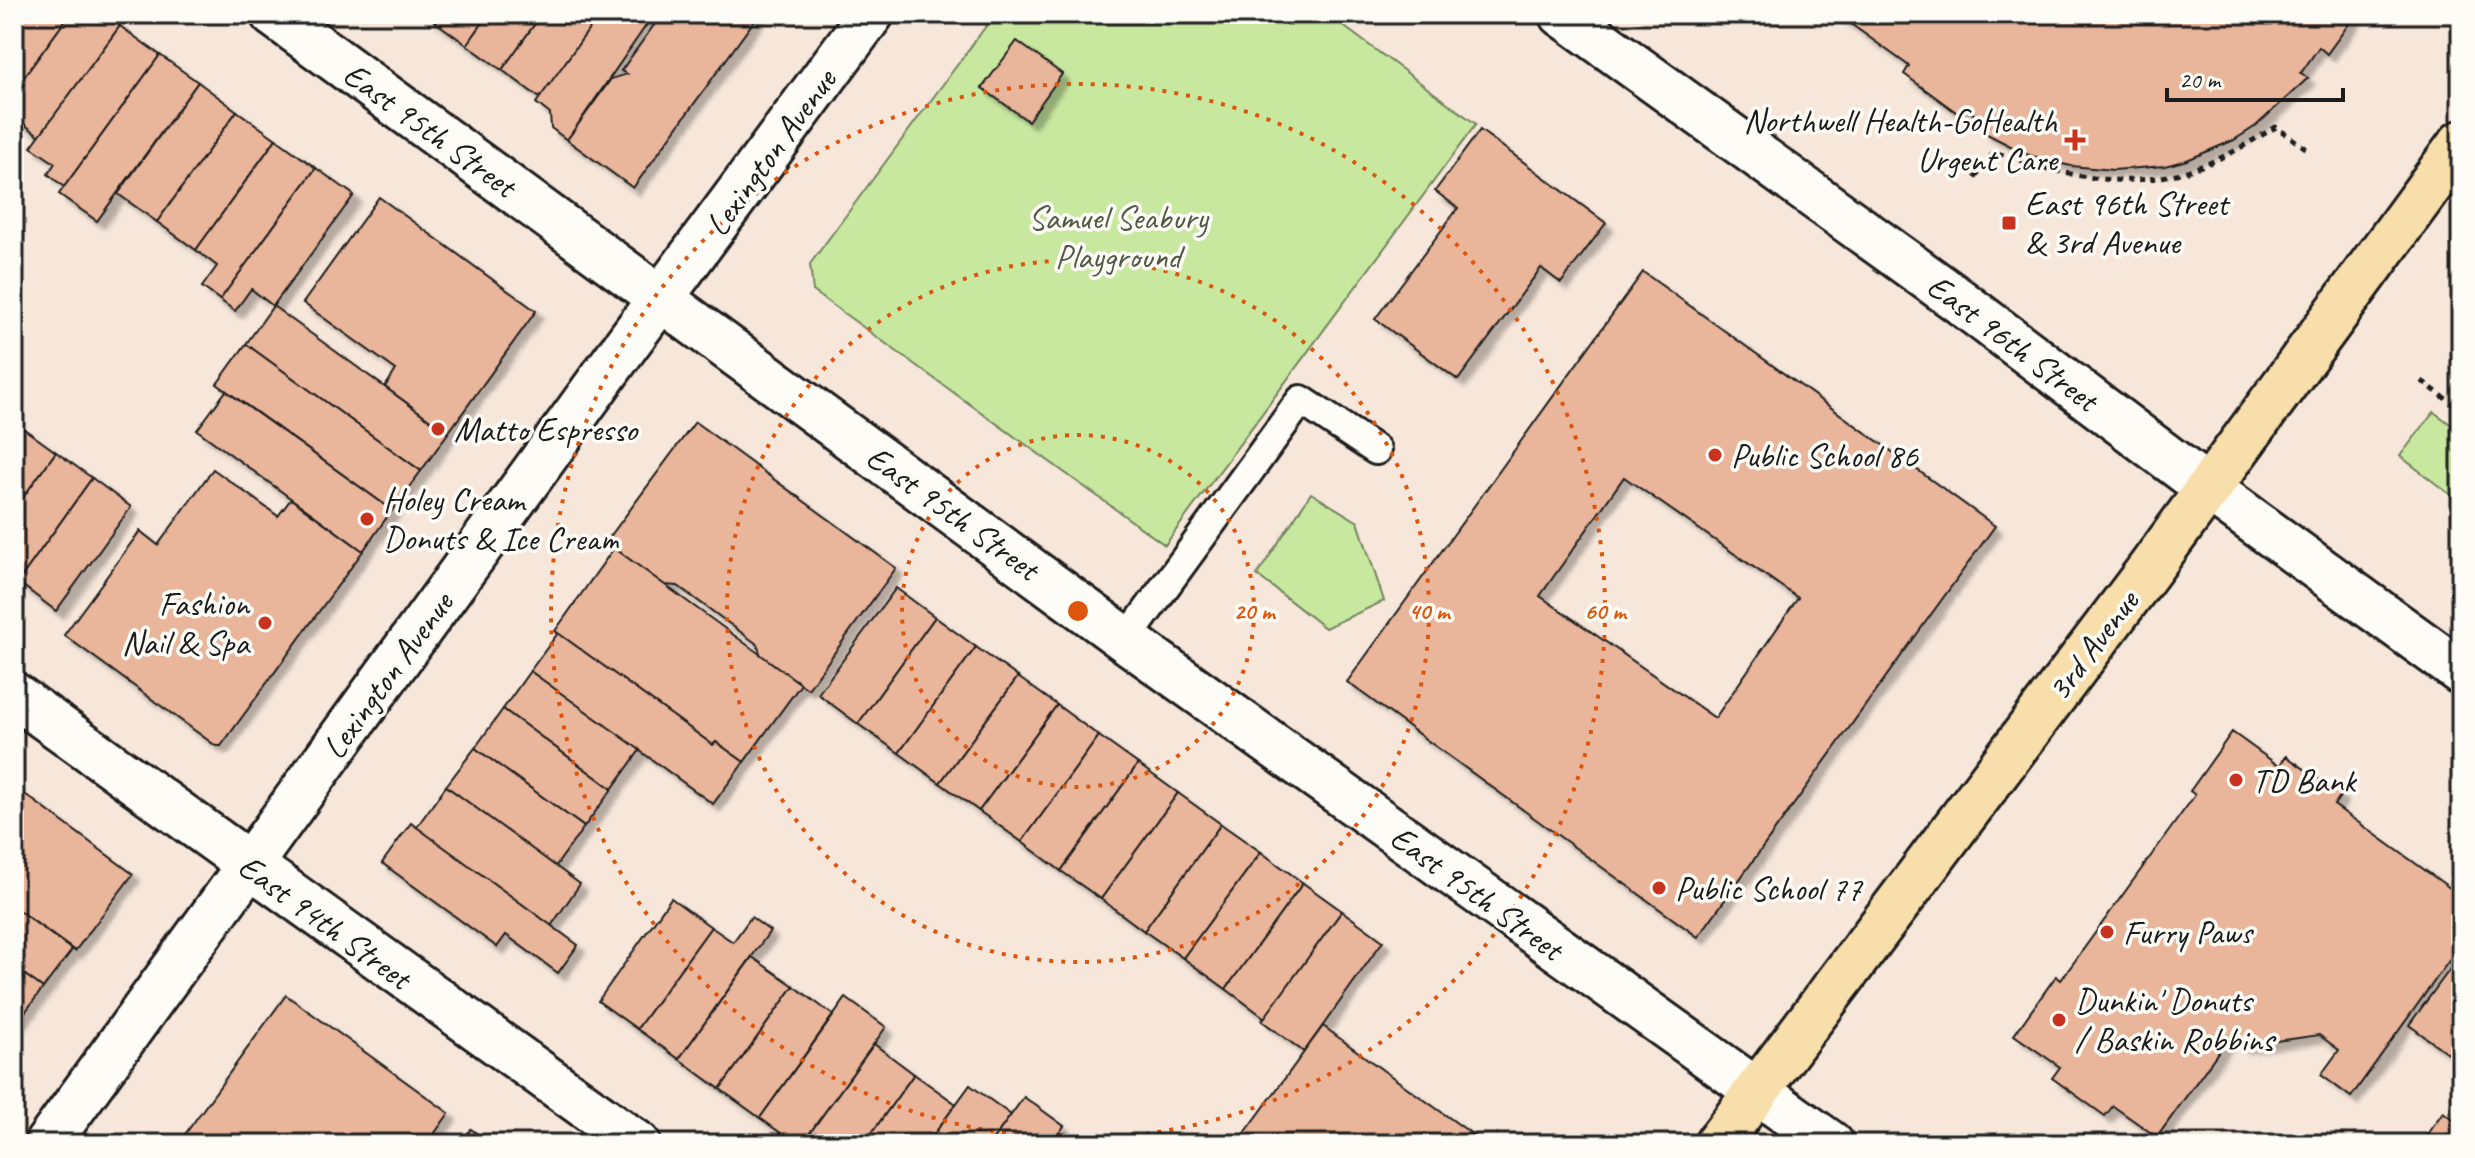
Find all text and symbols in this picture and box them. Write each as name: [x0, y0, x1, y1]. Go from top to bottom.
street label: East 95th Street: [335, 52, 527, 209]
scale bar: [2167, 52, 2343, 102]
street label: Lexington Avenue: [695, 59, 847, 244]
text: 20 m: [2179, 65, 2222, 95]
place label: Northwell Health-GoHealth Urgent Care: [1744, 99, 2059, 181]
marker: Northwell Health-GoHealth Urgent Care: [2064, 129, 2086, 151]
place label: East 96th Street & 3rd Avenue: [2025, 182, 2232, 264]
park label: Samuel Seabury Playground: [1028, 196, 1210, 278]
marker: East 96th Street & 3rd Avenue: [2000, 214, 2018, 232]
street label: East 96th Street: [1919, 264, 2110, 423]
place label: Matto Espresso: [454, 408, 639, 451]
marker: Matto Espresso: [429, 420, 447, 438]
place label: Public School 86: [1731, 434, 1919, 477]
street label: East 95th Street: [858, 435, 1050, 592]
marker: Public School 86: [1706, 446, 1724, 464]
place label: Holey Cream Donuts & Ice Cream: [383, 478, 619, 560]
marker: Holey Cream Donuts & Ice Cream: [358, 510, 376, 528]
street label: 3rd Avenue: [2037, 580, 2149, 709]
place label: Fashion Nail & Spa: [122, 582, 251, 664]
street label: Lexington Avenue: [312, 582, 464, 767]
text: 20 m: [1233, 596, 1277, 626]
text: 40 m: [1408, 596, 1452, 626]
text: 60 m: [1584, 596, 1628, 626]
centre of rings: [1064, 597, 1092, 625]
marker: Fashion Nail & Spa: [256, 614, 274, 632]
place label: TD Bank: [2252, 759, 2358, 802]
marker: TD Bank: [2227, 771, 2245, 789]
street label: East 95th Street: [1382, 815, 1574, 972]
street label: East 94th Street: [230, 844, 422, 1001]
place label: Public School 77: [1675, 867, 1863, 910]
marker: Public School 77: [1650, 879, 1668, 897]
place label: Furry Paws: [2123, 911, 2254, 954]
marker: Furry Paws: [2098, 923, 2116, 941]
place label: Dunkin' Donuts / Baskin Robbins: [2075, 979, 2277, 1061]
marker: Dunkin' Donuts / Baskin Robbins: [2050, 1011, 2068, 1029]

